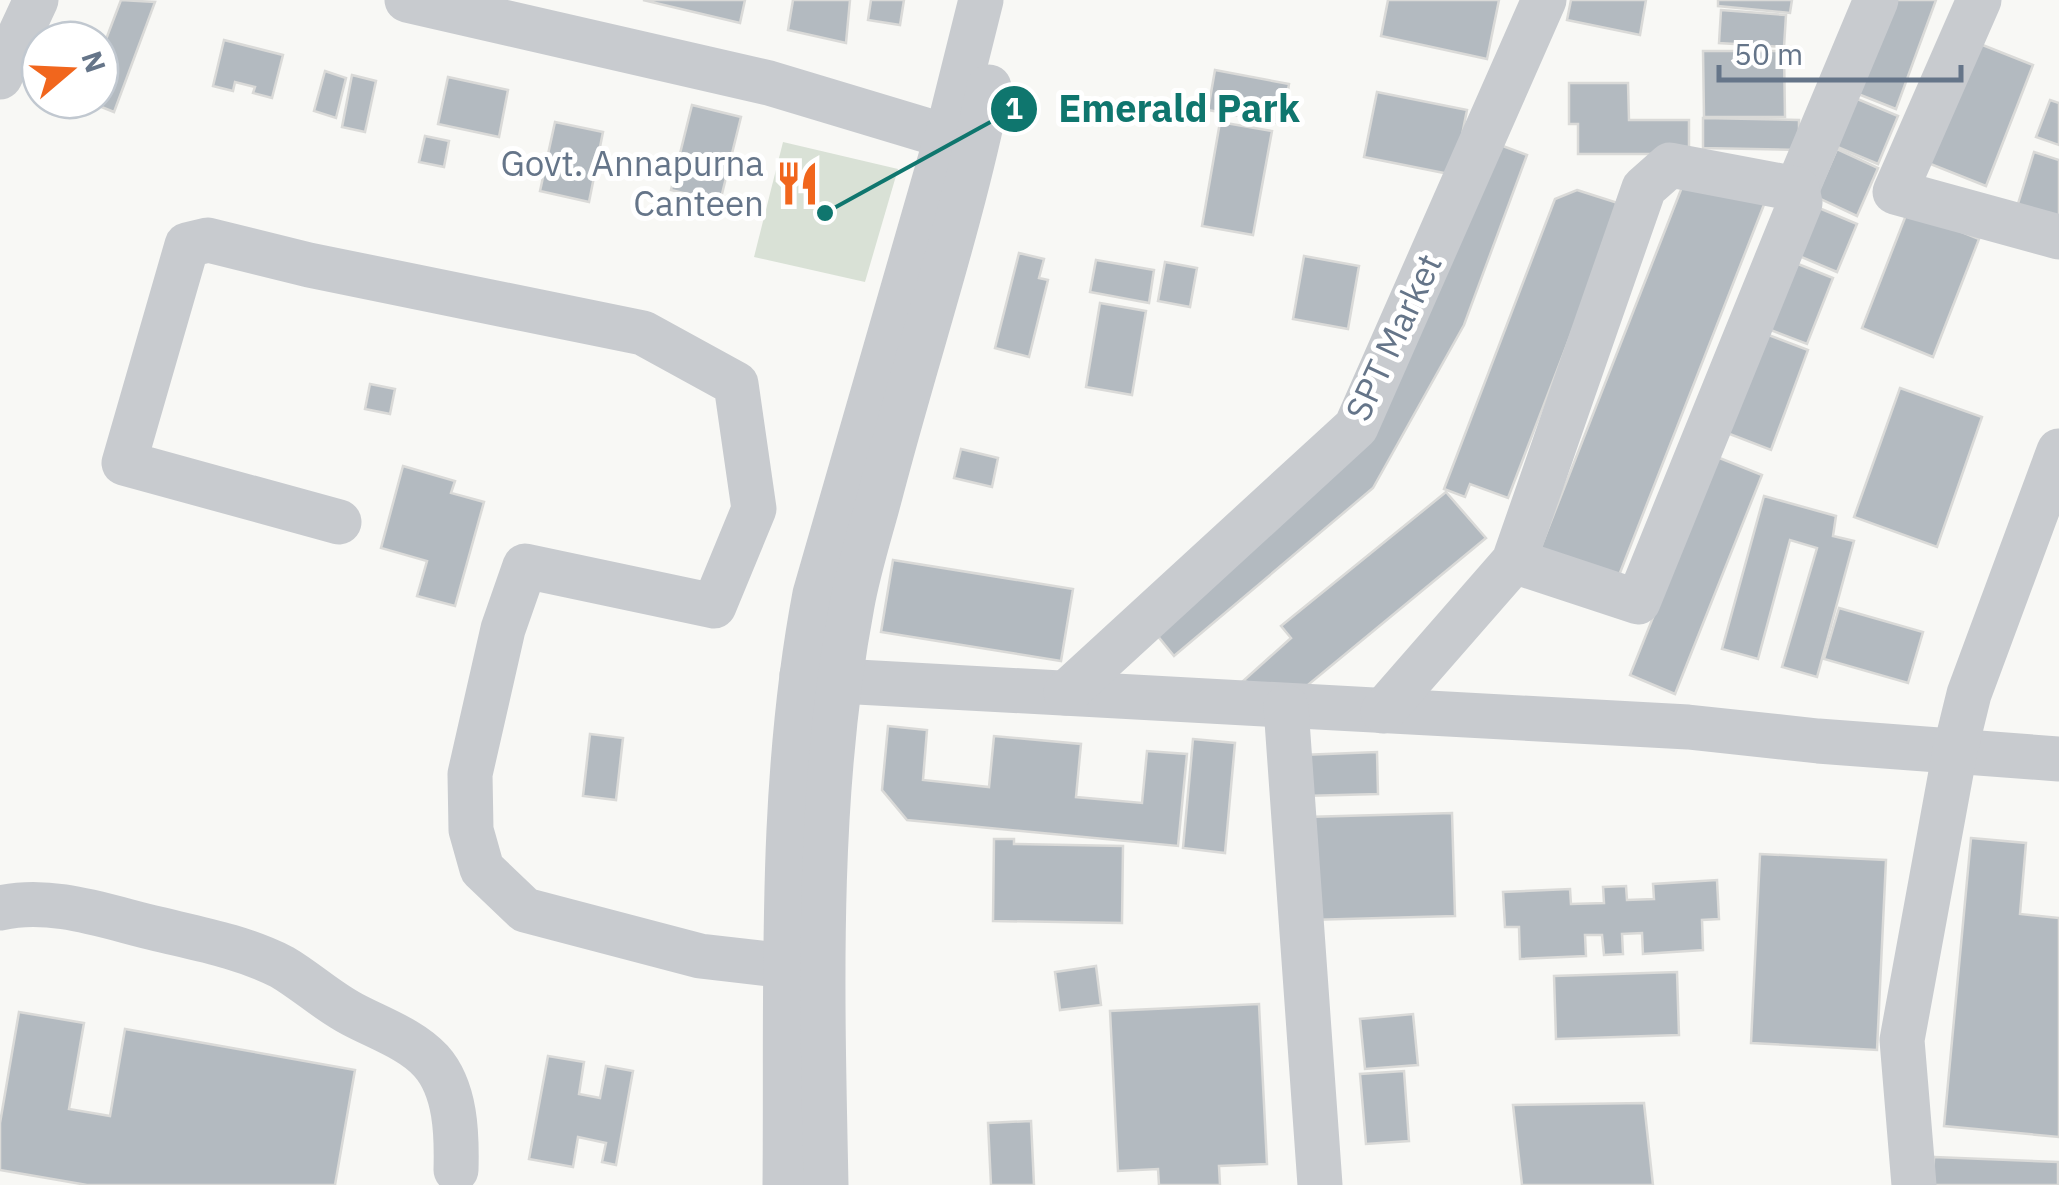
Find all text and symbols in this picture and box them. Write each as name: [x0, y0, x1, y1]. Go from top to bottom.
north arrow: [20, 20, 120, 120]
scale bar: [1719, 20, 1962, 82]
text: 50 m: [1734, 34, 1803, 73]
text: N: [73, 46, 115, 77]
callout: Emerald Park: [989, 75, 1320, 143]
text: Emerald Park: [1058, 83, 1300, 132]
text: 1: [1005, 88, 1023, 127]
place label: Govt. Annapurna Canteen: [500, 140, 764, 226]
restaurant icon: Govt. Annapurna Canteen: [773, 159, 821, 207]
street label: SPT Market: [1334, 246, 1452, 428]

